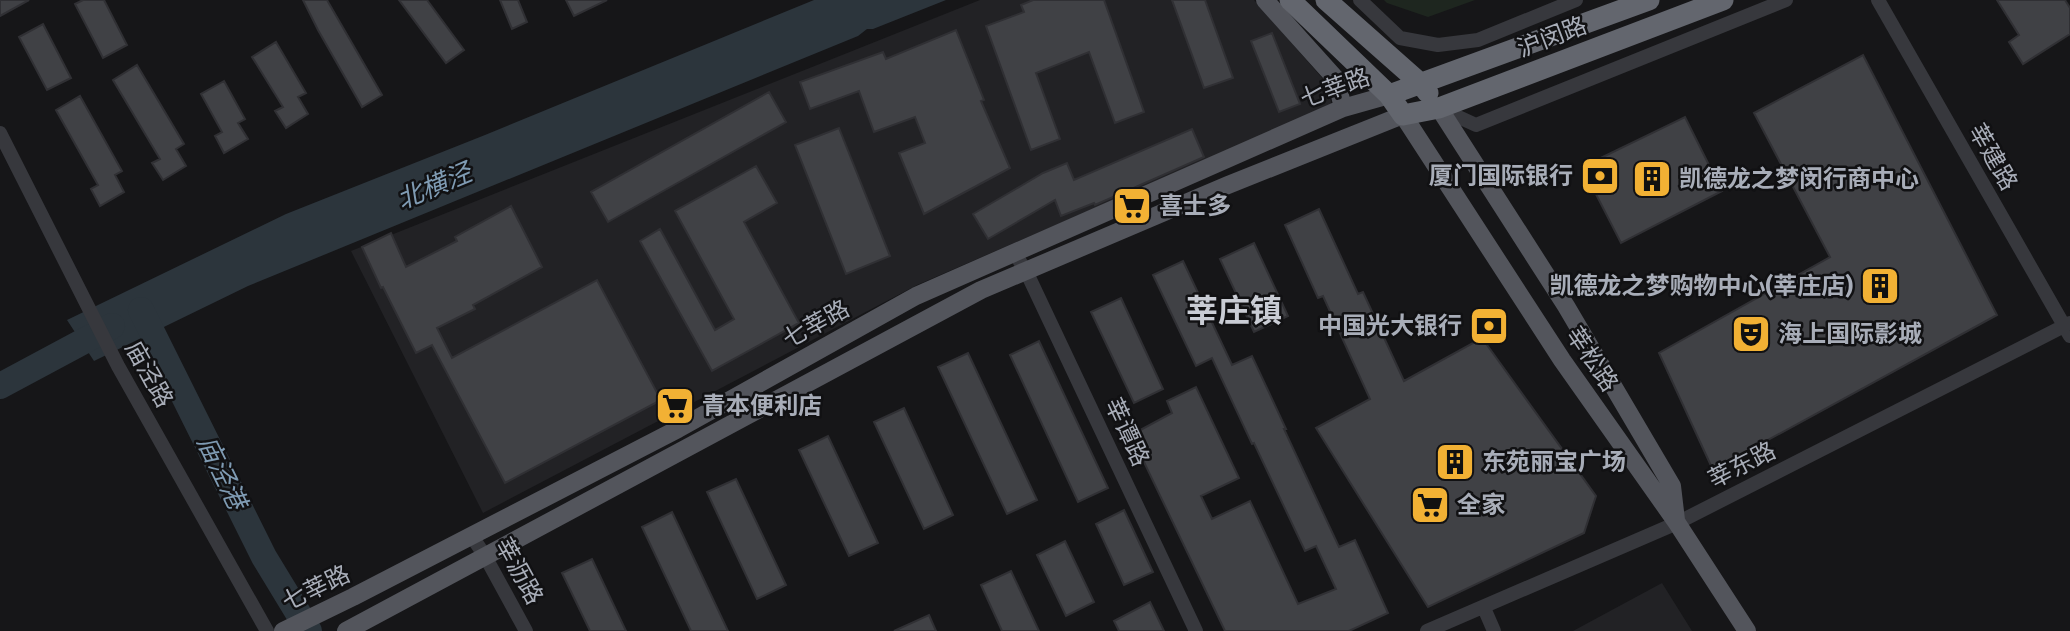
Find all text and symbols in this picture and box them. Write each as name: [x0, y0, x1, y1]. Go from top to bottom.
street label: 沪闵路: [1513, 11, 1591, 63]
street label: 七莘路: [1296, 63, 1374, 113]
street label: 莘建路: [1963, 119, 2023, 195]
bank icon: 厦门国际银行: [1579, 155, 1621, 197]
water label: 北横泾: [392, 156, 479, 216]
building icon: 凯德龙之梦闵行商中心: [1631, 158, 1673, 200]
place label: 厦门国际银行: [1429, 162, 1573, 190]
place label: 凯德龙之梦闵行商中心: [1679, 165, 1919, 193]
supermarket icon: 喜士多: [1111, 185, 1153, 227]
place label: 喜士多: [1159, 192, 1231, 220]
building icon: 凯德龙之梦购物中心(莘庄店): [1859, 265, 1901, 307]
place label: 凯德龙之梦购物中心(莘庄店): [1549, 272, 1853, 300]
district label: 莘庄镇: [1186, 292, 1282, 330]
street label: 七莘路: [778, 294, 854, 354]
bank icon: 中国光大银行: [1468, 305, 1510, 347]
place label: 中国光大银行: [1318, 312, 1462, 340]
theatre icon: 海上国际影城: [1730, 313, 1772, 355]
place label: 海上国际影城: [1778, 320, 1922, 348]
street label: 莘松路: [1560, 321, 1624, 397]
street label: 庙泾路: [119, 336, 179, 412]
supermarket icon: 青本便利店: [654, 385, 696, 427]
place label: 青本便利店: [702, 392, 822, 420]
street label: 莘谭路: [1099, 393, 1155, 471]
water label: 庙泾港: [191, 430, 254, 518]
street label: 莘东路: [1704, 436, 1780, 494]
building icon: 东苑丽宝广场: [1434, 441, 1476, 483]
place label: 东苑丽宝广场: [1482, 448, 1626, 476]
supermarket icon: 全家: [1409, 484, 1451, 526]
place label: 全家: [1457, 491, 1505, 519]
street label: 莘沥路: [489, 533, 549, 609]
street label: 七莘路: [278, 560, 354, 616]

